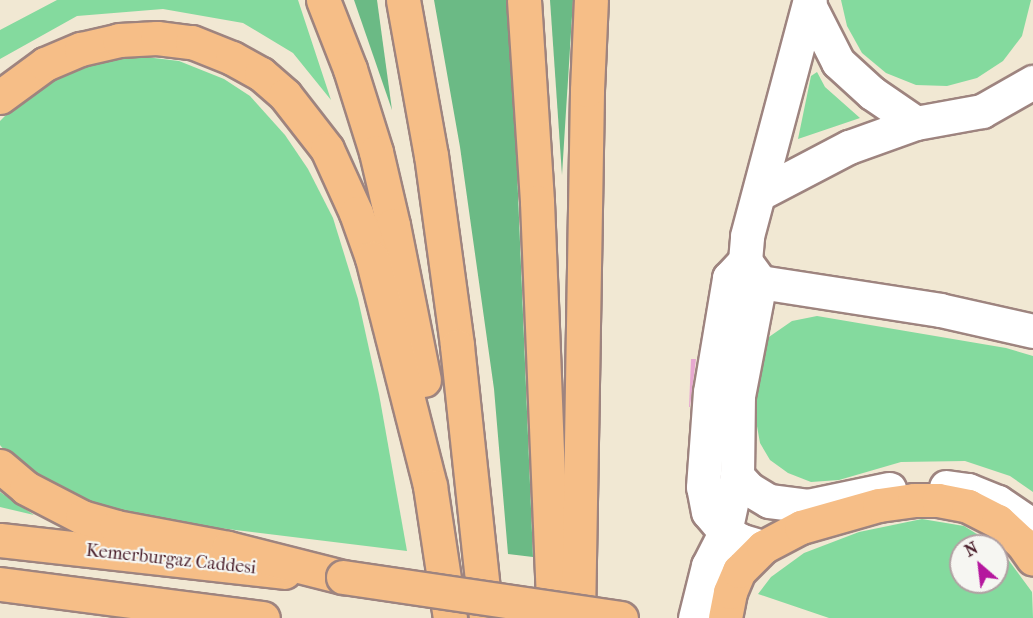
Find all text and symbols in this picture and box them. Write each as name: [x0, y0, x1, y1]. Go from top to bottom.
north arrow: [949, 534, 1009, 594]
text: N: [961, 538, 981, 561]
street label: Kemerburgaz Caddesi: [85, 540, 257, 580]

